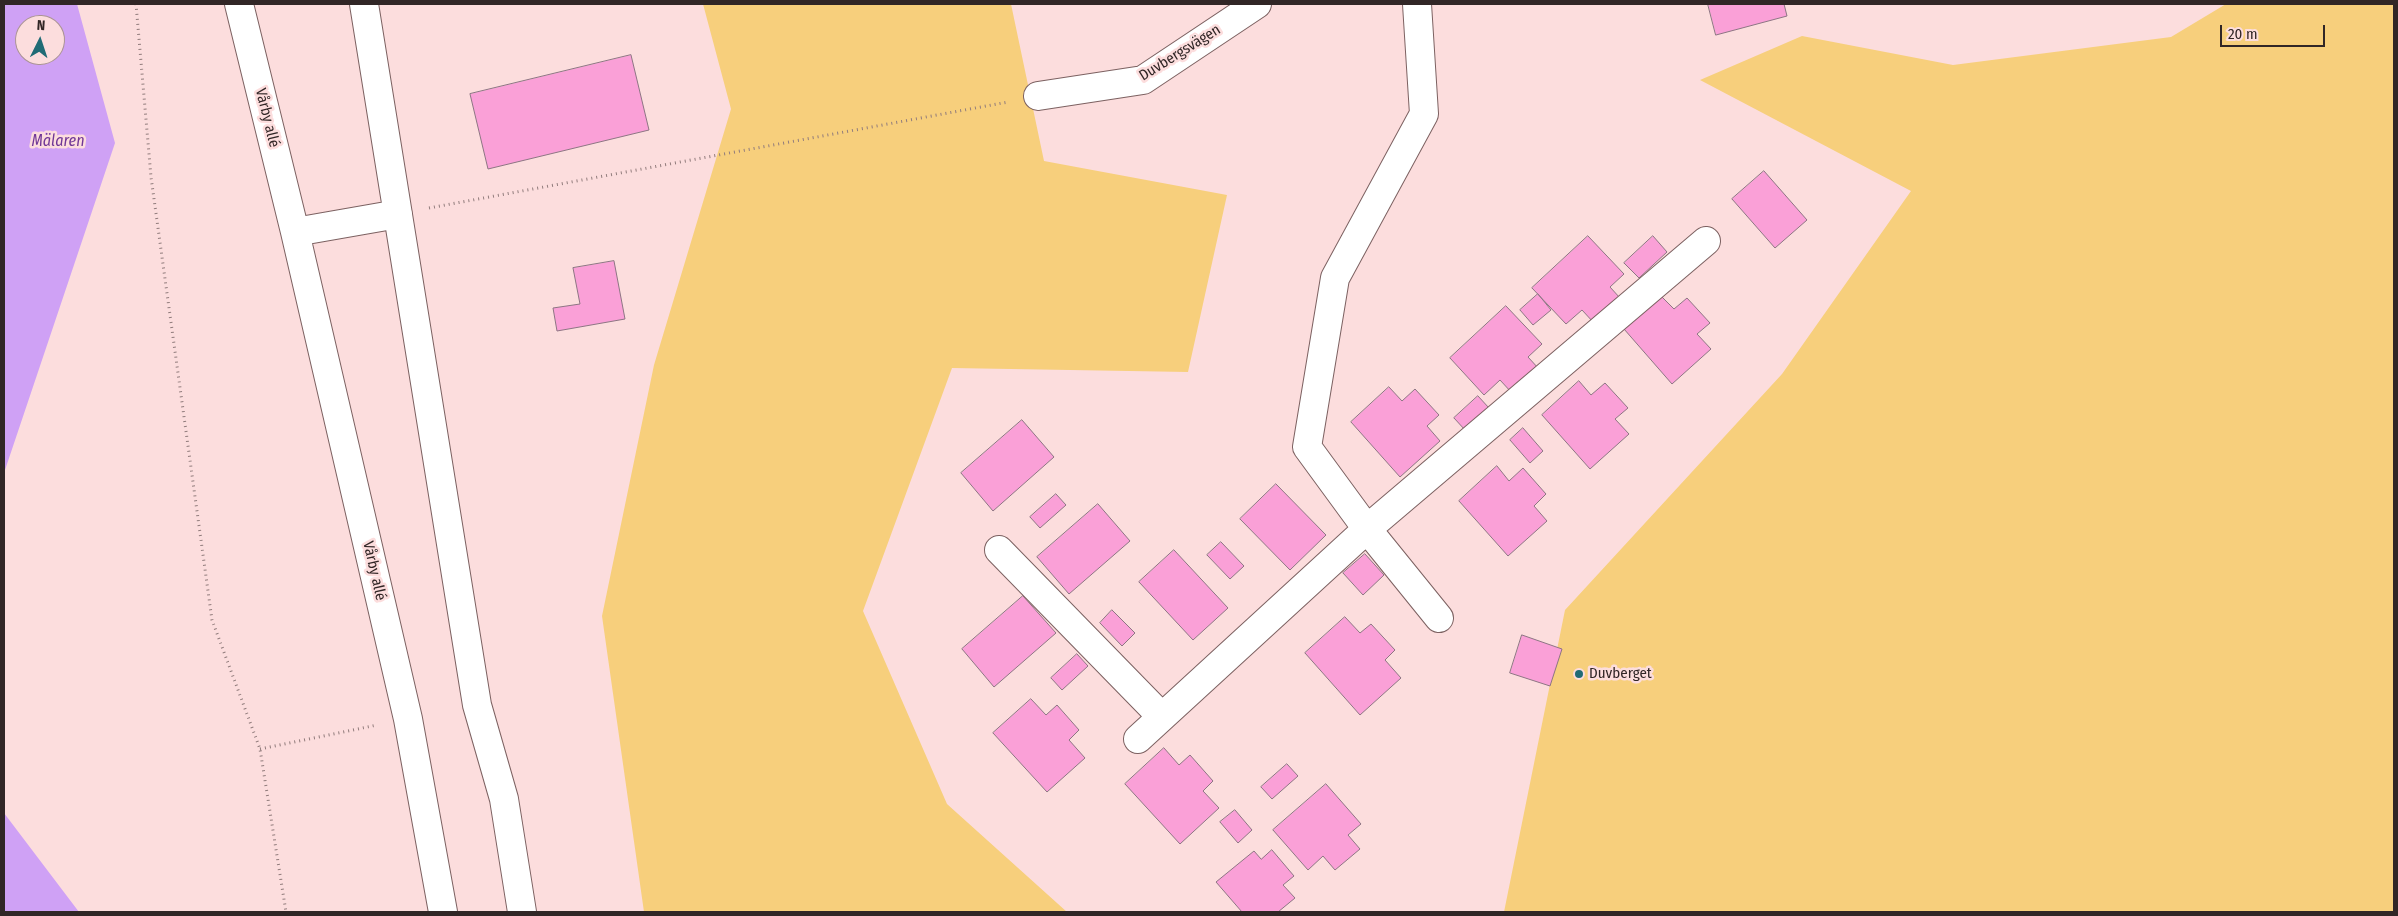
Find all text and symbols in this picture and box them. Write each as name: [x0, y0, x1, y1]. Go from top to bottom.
north arrow: [15, 15, 65, 65]
scale bar: [2223, 15, 2328, 47]
text: N: [36, 17, 46, 34]
street label: Duvbergsvägen: [1136, 21, 1224, 85]
text: 20 m: [2228, 25, 2258, 43]
street label: Vårby allé: [251, 87, 283, 149]
water label: Mälaren: [31, 132, 85, 152]
street label: Vårby allé: [358, 540, 390, 602]
place label: Duvberget: [1589, 665, 1652, 683]
marker: Duvberget: [1573, 668, 1585, 680]

